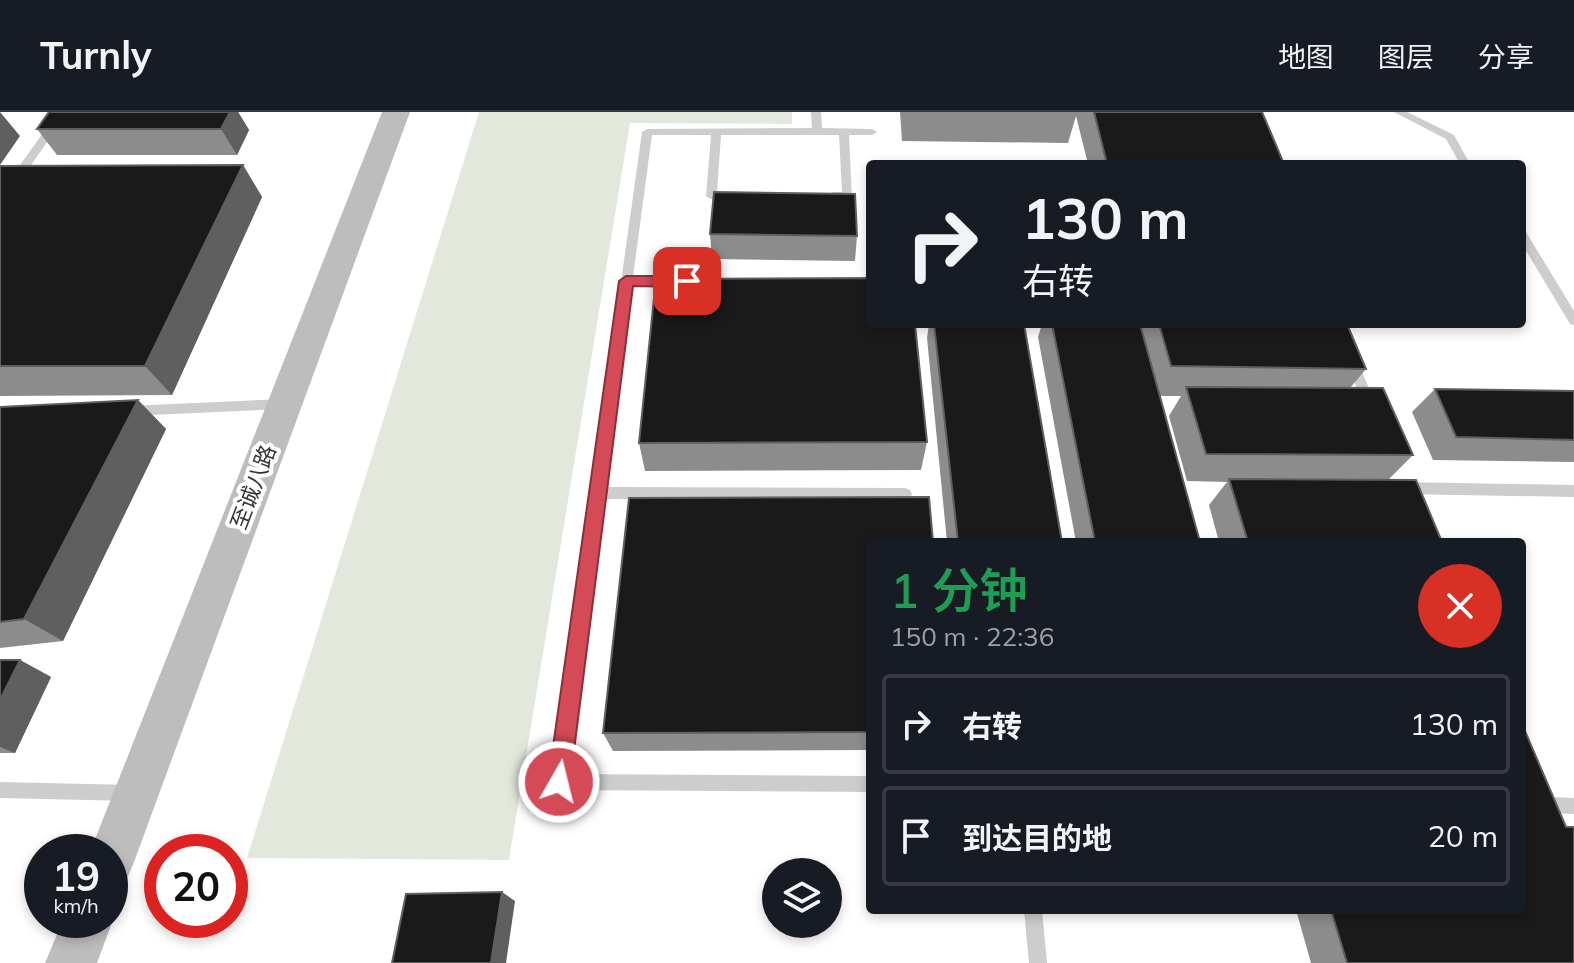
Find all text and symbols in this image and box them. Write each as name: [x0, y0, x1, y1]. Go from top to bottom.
text: Turnly: [40, 31, 152, 79]
text: 地图: [1278, 39, 1334, 74]
text: 图层: [1378, 39, 1434, 74]
text: 分享: [1478, 39, 1534, 74]
text: 130 m: [1022, 183, 1189, 253]
icon: right: [890, 192, 994, 296]
pin: [653, 247, 721, 315]
text: 右转: [1022, 258, 1094, 303]
icon: arrive: [665, 259, 709, 303]
street label: 至诚八路: [224, 441, 282, 533]
text: 1 分钟: [890, 560, 1028, 620]
button: close: [1418, 564, 1502, 648]
text: 150 m · 22:36: [890, 620, 1054, 653]
icon: right: [894, 702, 938, 746]
text: 130 m: [1410, 705, 1498, 743]
text: 右转: [962, 707, 1022, 745]
position arrow: [517, 740, 601, 824]
icon: arrive: [894, 814, 938, 858]
text: 20 m: [1428, 817, 1498, 855]
text: 到达目的地: [962, 819, 1112, 857]
speed limit sign: 20: [144, 834, 248, 938]
text: 19: [52, 851, 100, 901]
map controls: [762, 858, 842, 938]
button: layers: [762, 858, 842, 938]
text: km/h: [53, 893, 99, 918]

